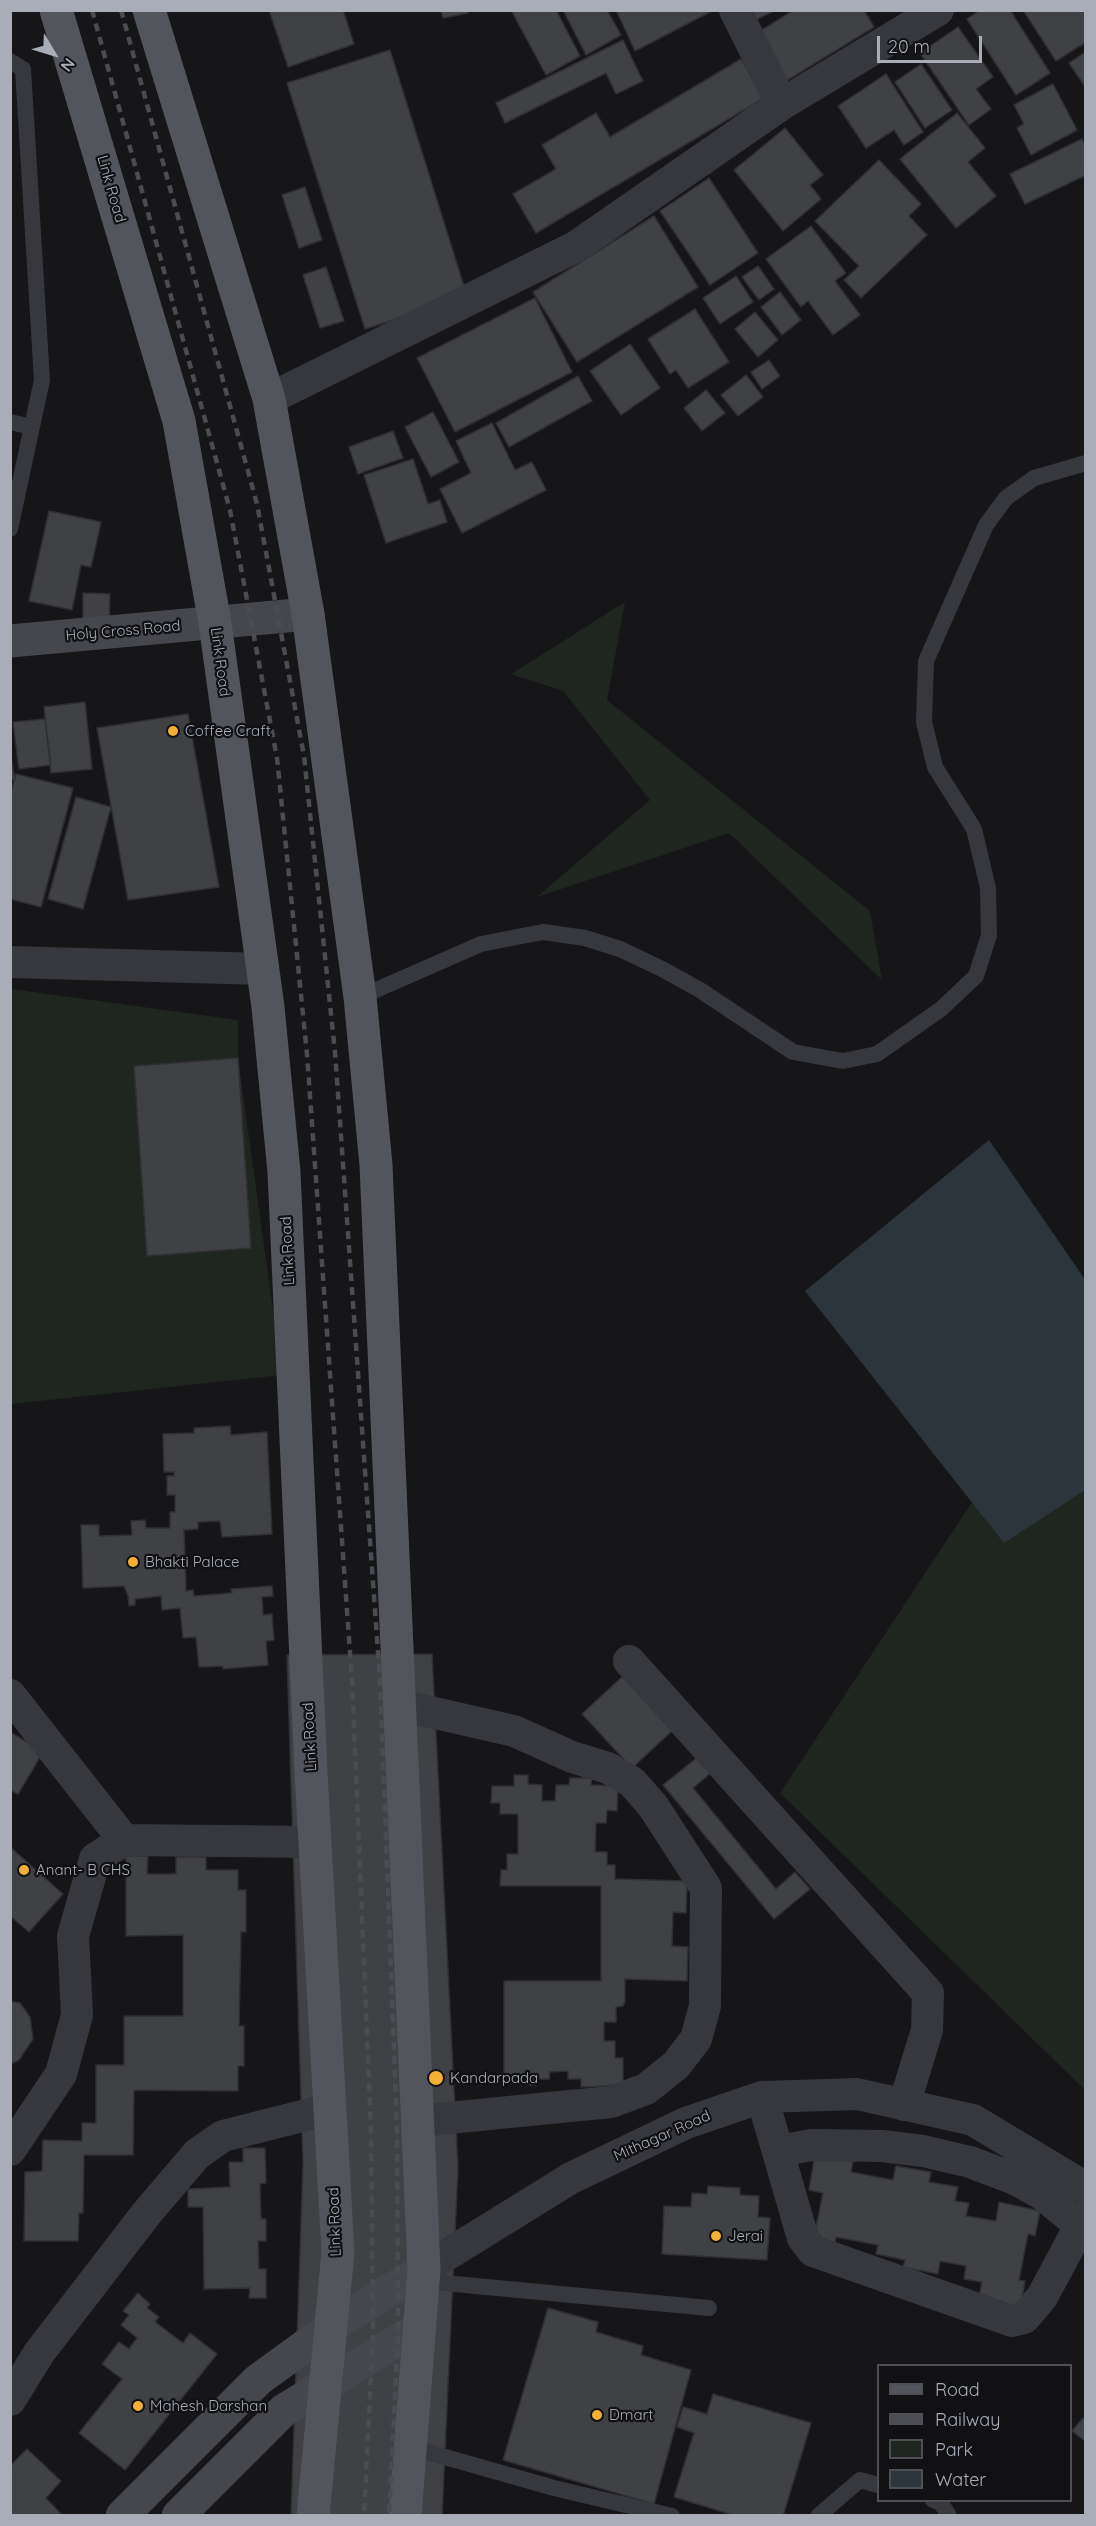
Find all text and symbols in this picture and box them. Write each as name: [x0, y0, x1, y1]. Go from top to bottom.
north arrow: [24, 24, 84, 84]
scale bar: [880, 24, 985, 62]
text: 20 m: [888, 35, 930, 58]
text: N: [57, 54, 80, 76]
street label: Link Road: [93, 153, 129, 225]
street label: Holy Cross Road: [65, 617, 181, 645]
street label: Link Road: [206, 626, 234, 698]
place label: Coffee Craft: [185, 722, 271, 740]
marker: Coffee Craft: [166, 724, 180, 738]
street label: Link Road: [277, 1216, 299, 1286]
place label: Bhakti Palace: [145, 1553, 239, 1571]
marker: Bhakti Palace: [126, 1555, 140, 1569]
street label: Link Road: [299, 1702, 321, 1772]
place label: Anant- B CHS: [36, 1861, 130, 1879]
marker: Anant- B CHS: [17, 1863, 31, 1877]
marker: Kandarpada: [427, 2069, 445, 2087]
place label: Kandarpada: [450, 2069, 538, 2087]
street label: Mithagar Road: [611, 2107, 713, 2165]
street label: Link Road: [325, 2187, 345, 2257]
place label: Jerai: [728, 2227, 763, 2245]
marker: Jerai: [709, 2229, 723, 2243]
legend: [877, 2364, 1072, 2502]
text: Road: [935, 2378, 980, 2401]
place label: Mahesh Darshan: [150, 2397, 267, 2415]
marker: Mahesh Darshan: [131, 2399, 145, 2413]
place label: Dmart: [609, 2406, 653, 2424]
marker: Dmart: [590, 2408, 604, 2422]
text: Railway: [935, 2408, 1001, 2431]
text: Park: [935, 2438, 973, 2461]
text: Water: [935, 2468, 986, 2491]

